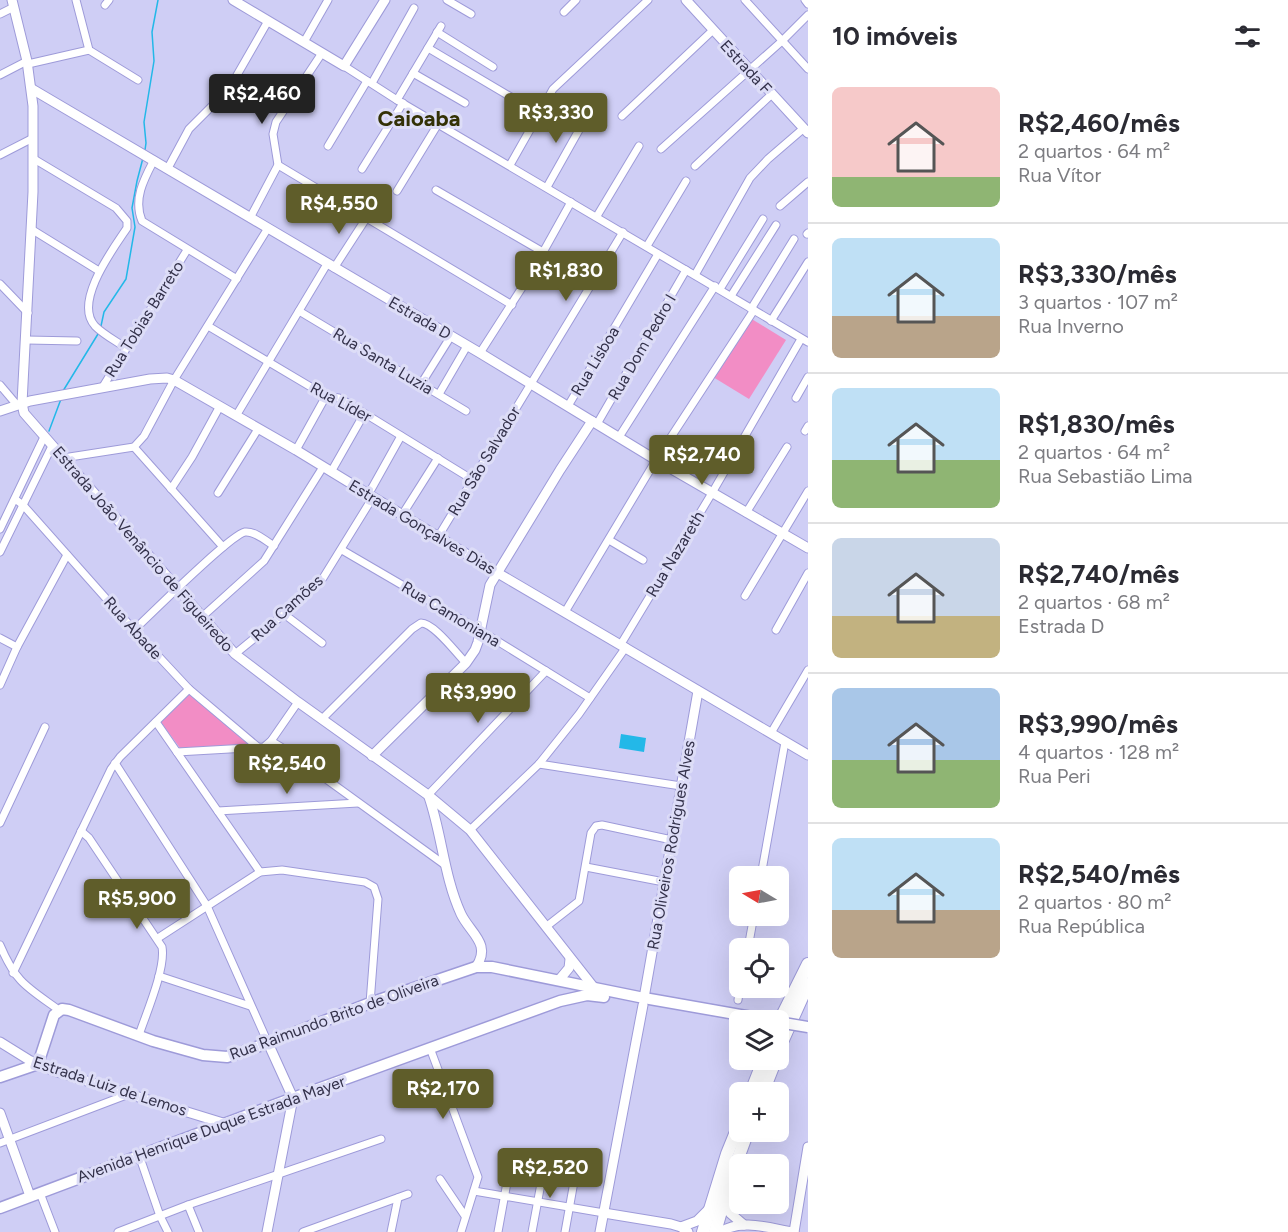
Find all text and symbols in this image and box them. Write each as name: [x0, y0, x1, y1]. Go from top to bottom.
text: 10 imóveis: [832, 20, 957, 52]
icon: filters: [1231, 20, 1264, 53]
street label: Estrada F: [716, 36, 776, 98]
pin: R$2,460: [207, 74, 317, 125]
text: R$2,460: [223, 81, 301, 105]
pin: R$3,330: [501, 93, 611, 144]
text: R$3,330: [518, 100, 594, 124]
district label: Caioaba: [378, 105, 460, 132]
text: R$2,460/mês: [1018, 107, 1180, 139]
icon: home: [880, 111, 952, 183]
text: 2 quartos · 64 m²: [1018, 139, 1170, 163]
text: Rua Vítor: [1018, 163, 1101, 187]
pin: R$4,550: [284, 184, 394, 235]
text: R$4,550: [300, 191, 378, 215]
pin: R$1,830: [511, 251, 621, 302]
street label: Rua Tobias Barreto: [101, 257, 187, 381]
text: R$1,830: [529, 258, 603, 282]
text: R$3,330/mês: [1018, 258, 1177, 290]
icon: home: [880, 262, 952, 334]
text: 3 quartos · 107 m²: [1018, 290, 1178, 314]
street label: Rua Dom Pedro I: [604, 291, 680, 403]
street label: Estrada D: [385, 293, 455, 343]
text: Rua Inverno: [1018, 314, 1124, 338]
street label: Rua Lisboa: [567, 323, 623, 399]
street label: Rua Santa Luzia: [330, 324, 436, 398]
street label: Rua Líder: [307, 378, 375, 426]
street label: Rua São Salvador: [444, 402, 524, 519]
text: R$1,830/mês: [1018, 408, 1175, 440]
icon: home: [880, 412, 952, 484]
pin: R$2,740: [647, 435, 757, 486]
text: 2 quartos · 64 m²: [1018, 440, 1170, 464]
street label: Estrada João Venâncio de Figueiredo: [49, 442, 237, 656]
text: R$2,740: [663, 442, 741, 466]
text: Rua Sebastião Lima: [1018, 464, 1192, 488]
street label: Estrada Gonçalves Dias: [345, 476, 499, 578]
street label: Rua Nazareth: [642, 508, 708, 600]
text: R$2,740/mês: [1018, 558, 1179, 590]
icon: home: [880, 562, 952, 634]
street label: Rua Camões: [247, 571, 327, 645]
street label: Rua Camoniana: [398, 577, 504, 651]
text: 2 quartos · 68 m²: [1018, 590, 1170, 614]
street label: Rua Abade: [100, 593, 166, 663]
text: Estrada D: [1018, 614, 1104, 638]
pin: R$3,990: [423, 673, 533, 724]
text: R$3,990: [440, 680, 516, 704]
text: R$3,990/mês: [1018, 708, 1178, 740]
icon: home: [880, 712, 952, 784]
street label: Rua Oliveiros Rodrigues Alves: [643, 739, 699, 951]
text: 4 quartos · 128 m²: [1018, 740, 1179, 764]
pin: R$2,540: [232, 744, 342, 795]
text: R$2,540: [248, 751, 326, 775]
text: Rua Peri: [1018, 764, 1091, 788]
text: R$2,540/mês: [1018, 858, 1180, 890]
icon: home: [880, 862, 952, 934]
north arrow: [729, 866, 789, 926]
map controls: [729, 866, 789, 1214]
pin: R$5,900: [82, 879, 192, 930]
text: R$5,900: [98, 886, 176, 910]
text: 2 quartos · 80 m²: [1018, 890, 1171, 914]
text: Rua República: [1018, 914, 1145, 938]
button: locate: [729, 938, 789, 998]
street label: Rua Raimundo Brito de Oliveira: [227, 970, 441, 1064]
button: layers: [729, 1010, 789, 1070]
street label: Estrada Luiz de Lemos: [31, 1052, 189, 1120]
pin: R$2,170: [388, 1069, 498, 1120]
street label: Avenida Henrique Duque Estrada Mayer: [74, 1071, 348, 1187]
text: R$2,170: [406, 1076, 480, 1100]
button: +: [729, 1082, 789, 1142]
pin: R$2,520: [495, 1148, 605, 1199]
button: −: [729, 1154, 789, 1214]
text: R$2,520: [512, 1155, 588, 1179]

